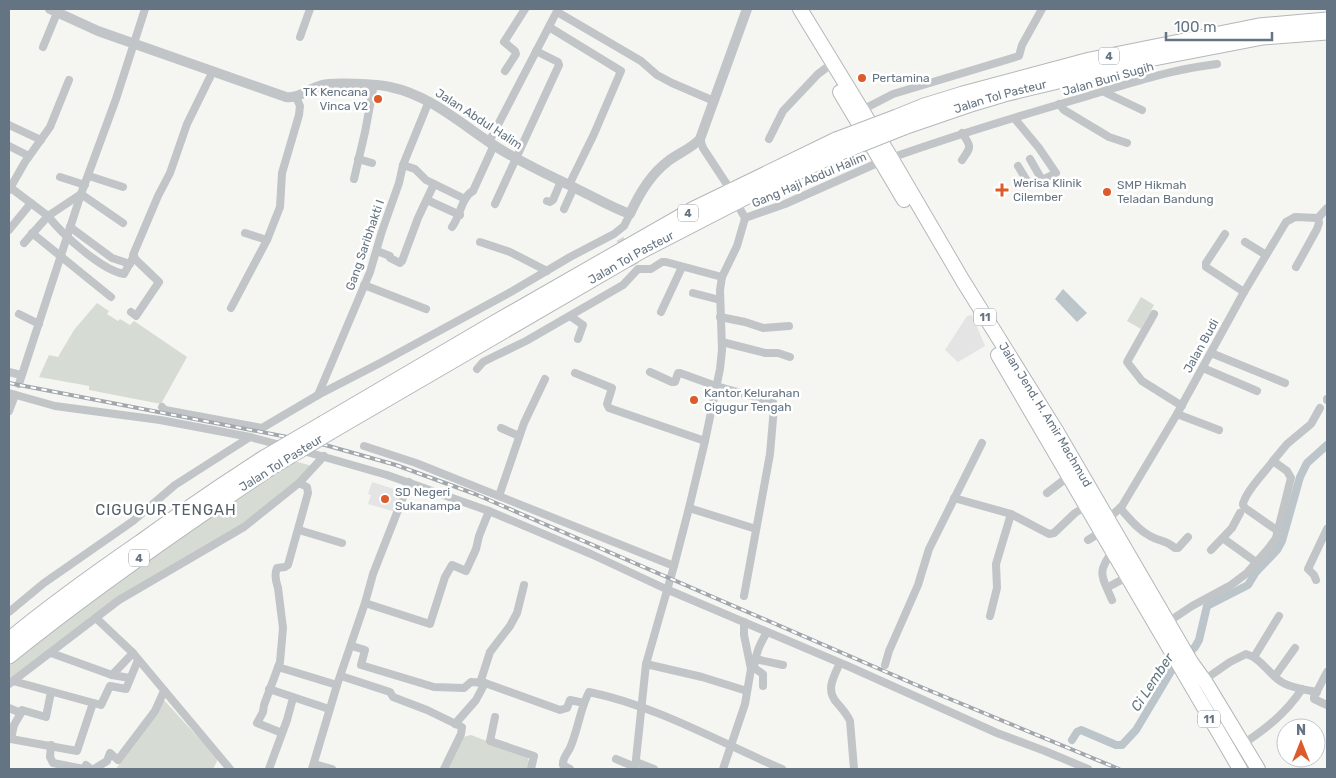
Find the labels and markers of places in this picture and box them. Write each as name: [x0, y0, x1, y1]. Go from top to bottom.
place label: Pertamina: [872, 71, 930, 85]
marker: Pertamina: [856, 72, 868, 84]
place label: TK Kencana Vinca V2: [303, 85, 368, 113]
marker: TK Kencana Vinca V2: [372, 93, 384, 105]
place label: Werisa Klinik Cilember: [1013, 176, 1082, 204]
place label: SMP Hikmah Teladan Bandung: [1117, 178, 1214, 206]
marker: Werisa Klinik Cilember: [995, 183, 1009, 197]
marker: SMP Hikmah Teladan Bandung: [1101, 186, 1113, 198]
place label: Kantor Kelurahan Cigugur Tengah: [704, 386, 800, 414]
marker: Kantor Kelurahan Cigugur Tengah: [688, 394, 700, 406]
place label: SD Negeri Sukanampa: [395, 485, 461, 513]
marker: SD Negeri Sukanampa: [379, 493, 391, 505]

